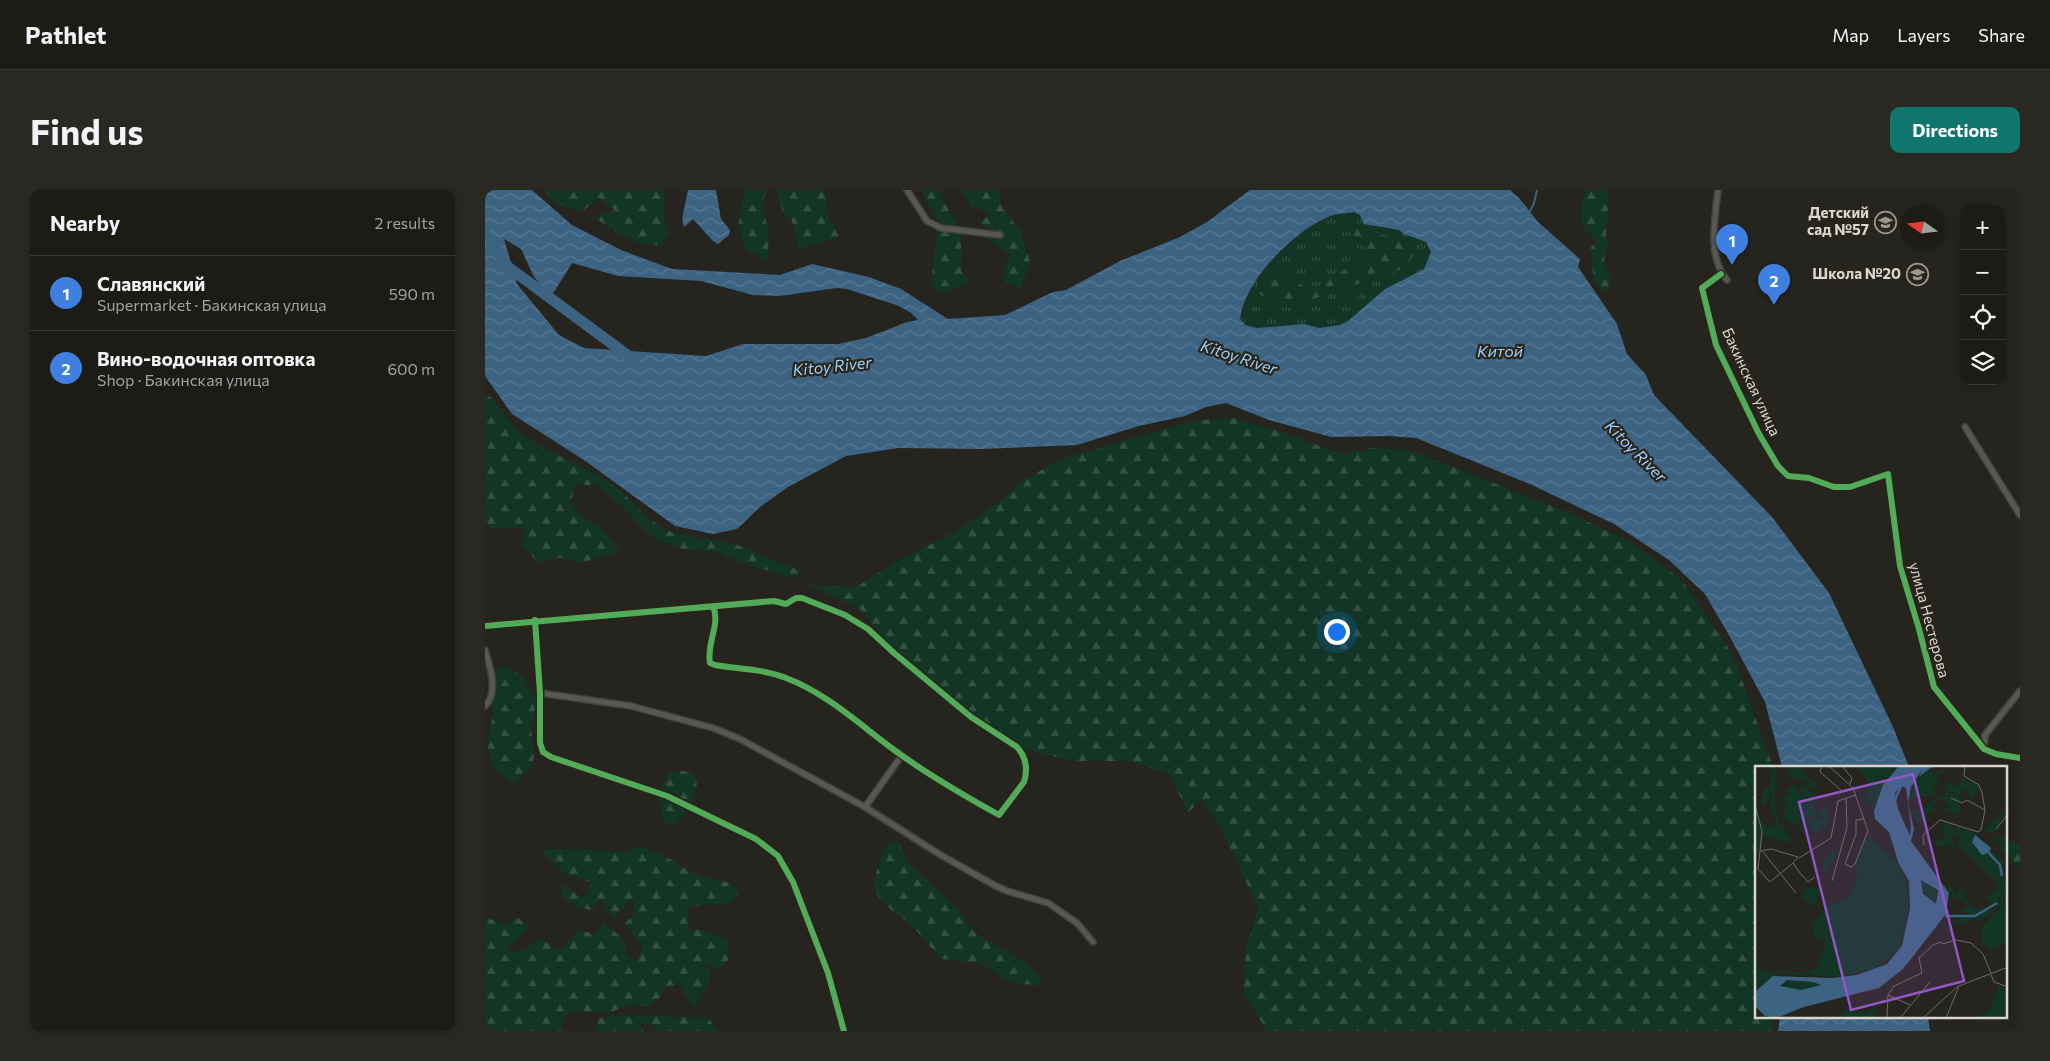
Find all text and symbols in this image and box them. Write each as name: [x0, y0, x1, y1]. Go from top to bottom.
text: Pathlet: [25, 20, 106, 49]
text: Map: [1832, 24, 1869, 46]
text: Layers: [1897, 24, 1950, 46]
text: Share: [1978, 24, 2025, 46]
button: Directions: [1890, 107, 2020, 153]
text: Find us: [30, 109, 144, 152]
place label: Детский сад №57: [1807, 203, 1869, 238]
north arrow: [1900, 205, 1945, 250]
map controls: [1960, 205, 2005, 385]
button: +: [1960, 205, 2005, 250]
text: Nearby: [50, 210, 120, 235]
school or university icon: Детский сад №57: [1873, 210, 1897, 234]
text: 2 results: [374, 213, 435, 232]
pin: 1: [1716, 224, 1748, 265]
button: −: [1960, 250, 2005, 295]
school or university icon: Школа №20: [1905, 262, 1929, 286]
pin: 2: [1758, 264, 1790, 305]
place label: Школа №20: [1812, 264, 1901, 282]
text: Славянский: [97, 272, 205, 295]
text: 1: [62, 284, 70, 303]
text: 590 m: [389, 284, 435, 303]
text: Supermarket · Бакинская улица: [97, 295, 327, 314]
button: locate: [1960, 295, 2005, 340]
street label: Бакинская улица: [1719, 325, 1785, 439]
water label: Kitoy River: [1198, 335, 1280, 378]
button: layers: [1960, 340, 2005, 385]
water label: Китой: [1477, 341, 1523, 360]
text: Вино-водочная оптовка: [97, 347, 315, 370]
water label: Kitoy River: [791, 352, 873, 379]
text: 2: [61, 359, 71, 378]
text: 600 m: [387, 359, 435, 378]
text: Shop · Бакинская улица: [97, 370, 270, 389]
water label: Kitoy River: [1602, 416, 1672, 486]
street label: улица Нестерова: [1906, 560, 1954, 679]
your location: [1324, 619, 1350, 645]
inset map: [1755, 766, 2007, 1018]

